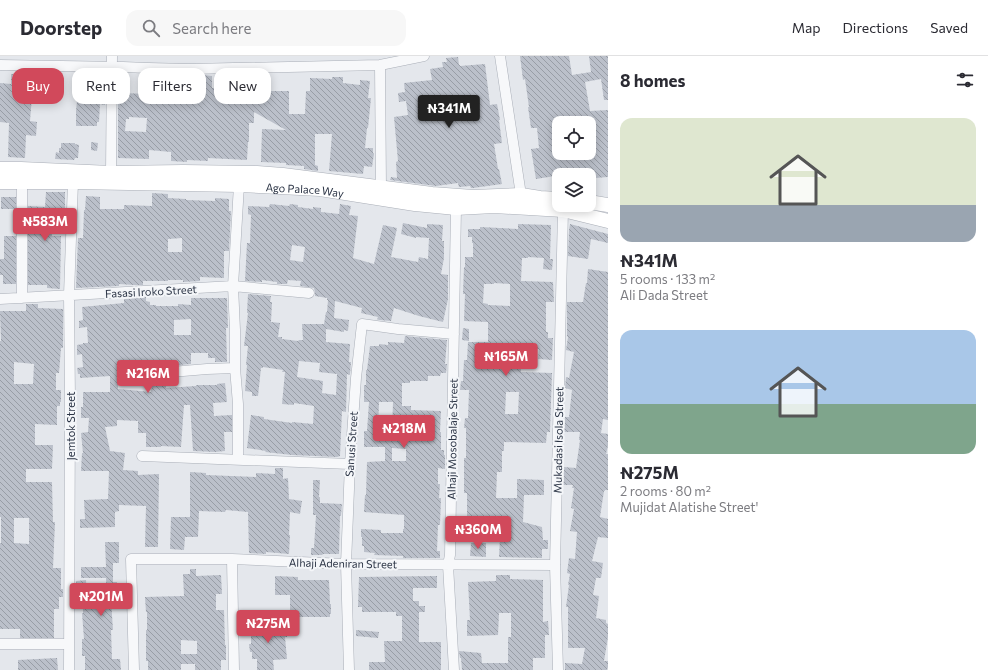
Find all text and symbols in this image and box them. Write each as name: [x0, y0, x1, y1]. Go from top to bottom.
search box: [126, 10, 406, 46]
text: Doorstep: [20, 16, 102, 39]
icon: search: [140, 17, 162, 39]
text: Search here: [172, 19, 252, 37]
text: Map: [792, 19, 821, 36]
text: Directions: [843, 19, 908, 36]
text: Saved: [930, 19, 968, 36]
chip: Buy: [12, 68, 64, 104]
chip: Rent: [72, 68, 130, 104]
chip: Filters: [138, 68, 206, 104]
chip: New: [214, 68, 271, 104]
icon: filters: [954, 69, 976, 91]
text: 8 homes: [620, 70, 685, 91]
pin: ₦341M: [421, 95, 477, 129]
text: ₦341M: [427, 100, 471, 116]
map controls: [552, 116, 596, 212]
button: locate: [552, 116, 596, 160]
icon: home: [762, 144, 834, 216]
button: layers: [552, 168, 596, 212]
street label: Ago Palace Way: [265, 180, 345, 199]
pin: ₦583M: [17, 208, 73, 242]
text: ₦583M: [22, 213, 68, 229]
text: ₦341M: [620, 250, 678, 271]
text: 5 rooms · 133 m²: [620, 271, 715, 287]
street label: Fasasi Iroko Street: [105, 282, 198, 300]
text: Ali Dada Street: [620, 287, 708, 303]
pin: ₦165M: [478, 343, 534, 377]
text: ₦165M: [484, 348, 528, 364]
icon: home: [762, 356, 834, 428]
pin: ₦216M: [120, 360, 176, 394]
text: ₦216M: [126, 365, 170, 381]
street label: Alhaji Mosobalaje Street: [444, 378, 460, 500]
street label: Mukadasi Isola Street: [551, 386, 565, 494]
street label: Jemtok Street: [64, 391, 78, 460]
street label: Sanusi Street: [342, 410, 360, 477]
pin: ₦218M: [376, 415, 432, 449]
text: ₦218M: [382, 420, 426, 436]
text: ₦275M: [620, 462, 679, 483]
text: 2 rooms · 80 m²: [620, 483, 711, 499]
text: Mujidat Alatishe Street': [620, 499, 758, 515]
pin: ₦360M: [450, 516, 506, 550]
text: ₦360M: [454, 521, 502, 537]
street label: Alhaji Adeniran Street: [289, 556, 398, 570]
pin: ₦201M: [73, 583, 129, 617]
text: ₦201M: [79, 588, 123, 604]
pin: ₦275M: [240, 610, 296, 644]
text: ₦275M: [246, 615, 290, 631]

